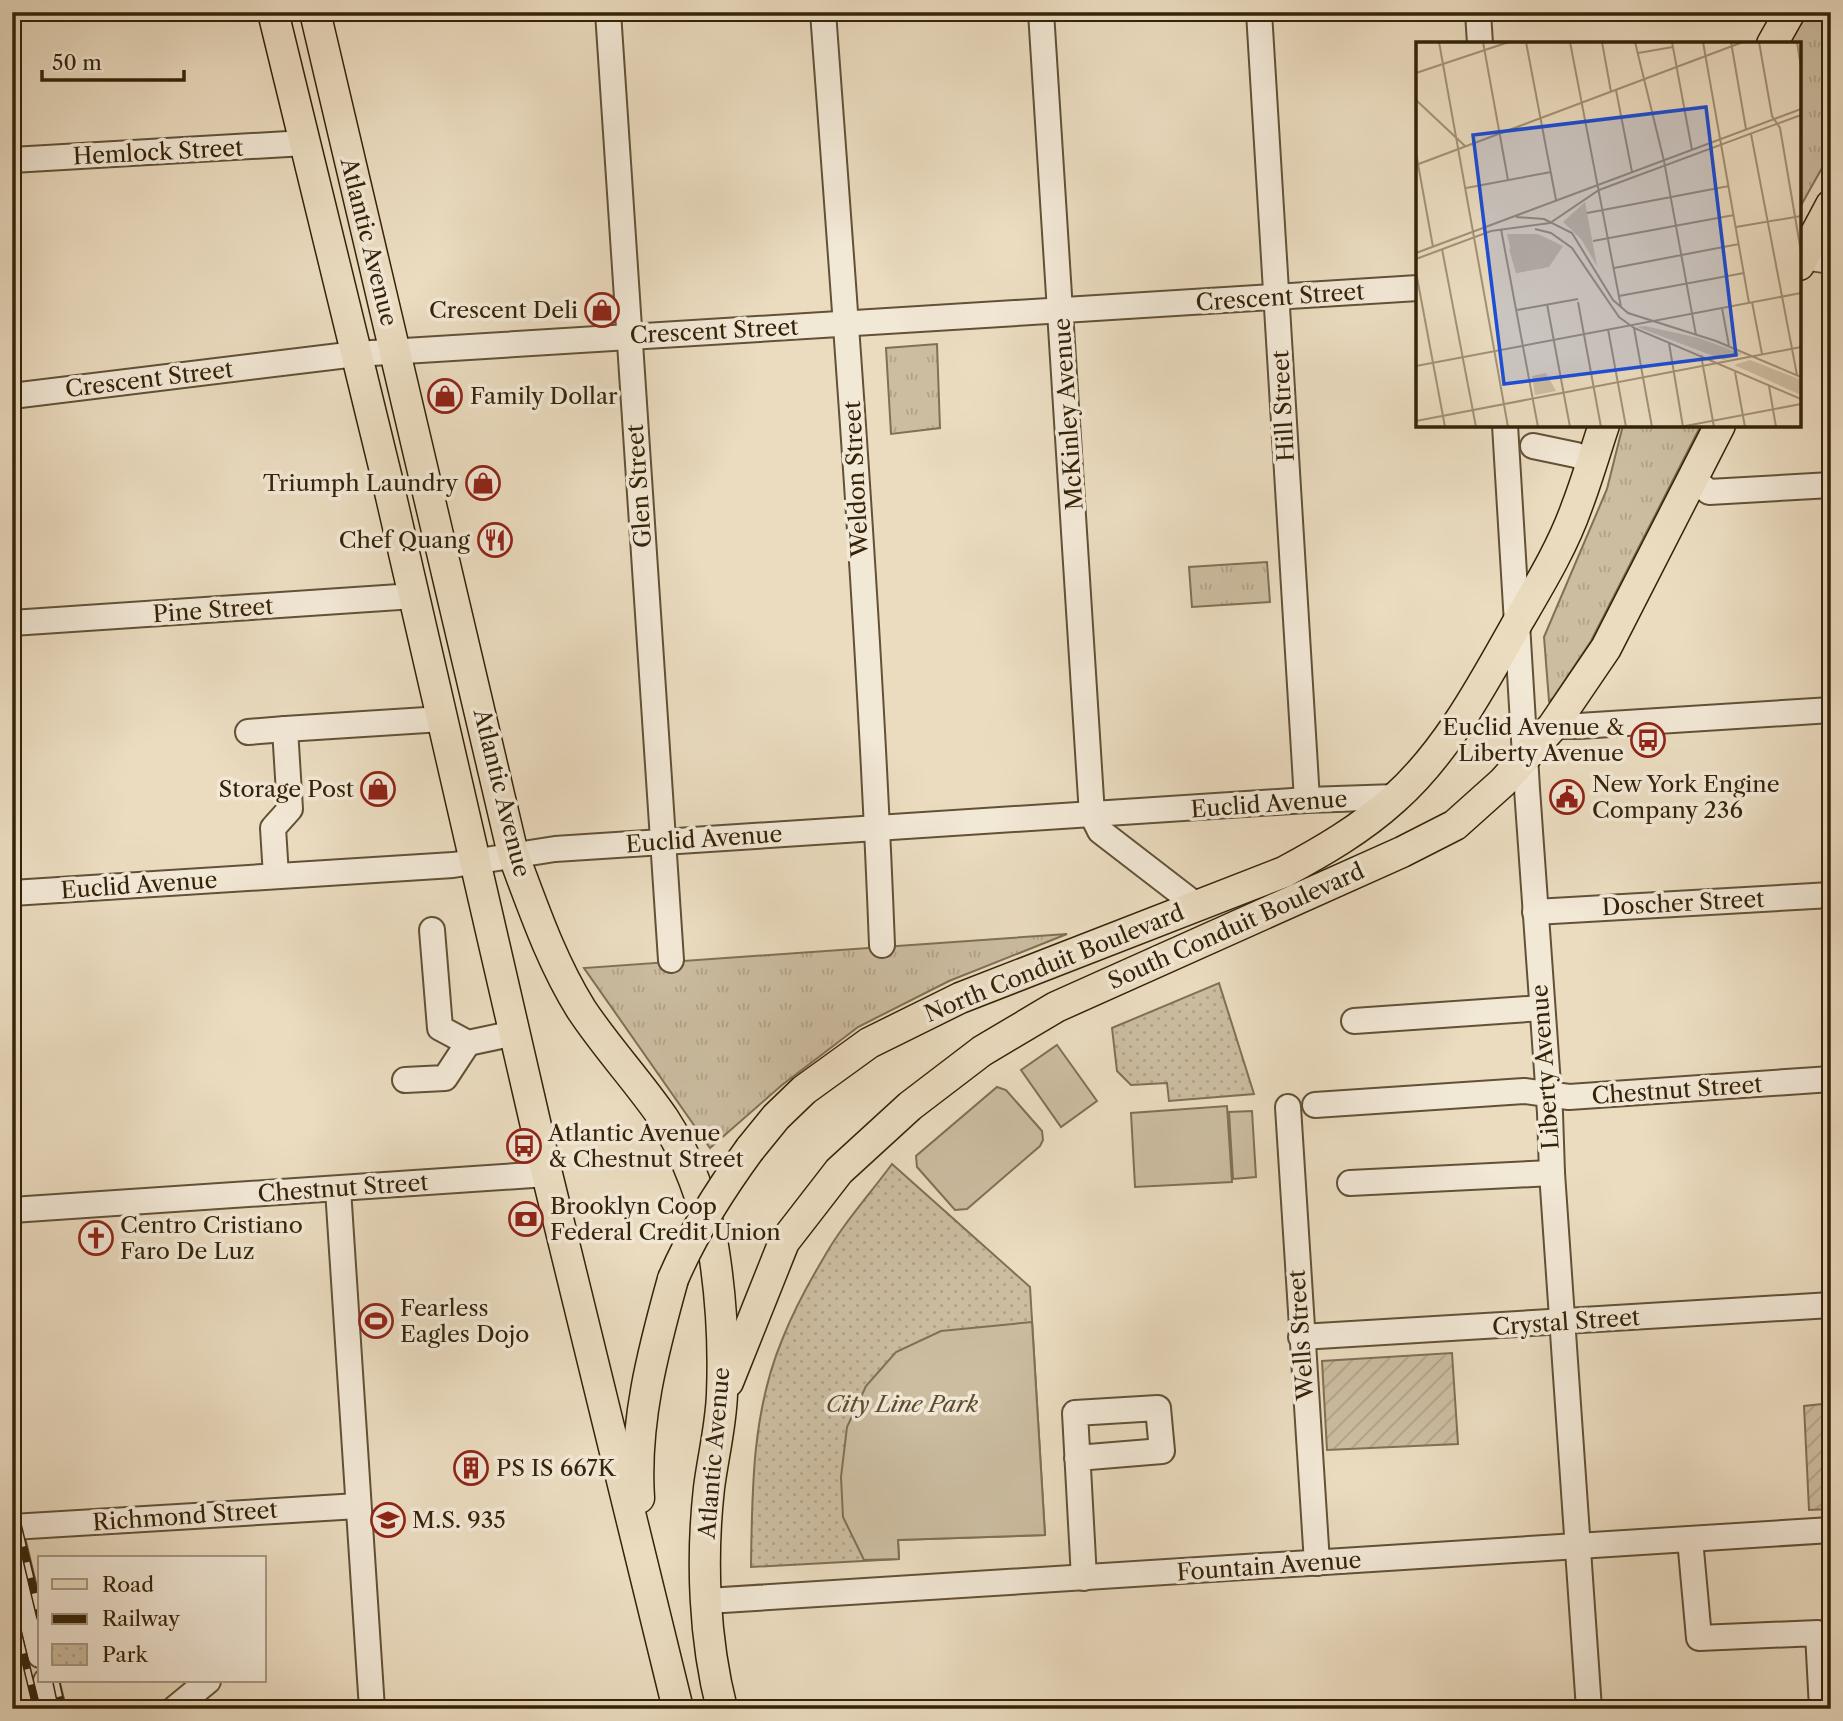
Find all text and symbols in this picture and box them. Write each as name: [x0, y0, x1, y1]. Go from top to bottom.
scale bar: [42, 38, 184, 82]
inset map: [1416, 42, 1801, 427]
text: 50 m: [52, 50, 102, 75]
street label: Hemlock Street: [72, 134, 244, 170]
street label: Atlantic Avenue: [334, 154, 403, 329]
street label: Crescent Street: [1195, 277, 1365, 317]
shop icon: Crescent Deli: [583, 291, 621, 329]
place label: Crescent Deli: [429, 296, 578, 324]
street label: Crescent Street: [629, 313, 799, 349]
street label: McKinley Avenue: [1047, 317, 1089, 511]
street label: Hill Street: [1266, 350, 1300, 462]
street label: Crescent Street: [64, 355, 234, 403]
shop icon: Family Dollar: [426, 377, 464, 415]
place label: Family Dollar: [470, 382, 618, 410]
street label: Weldon Street: [838, 400, 874, 559]
street label: Glen Street: [621, 423, 657, 549]
shop icon: Triumph Laundry: [464, 464, 502, 502]
place label: Triumph Laundry: [263, 469, 458, 497]
restaurant icon: Chef Quang: [476, 521, 514, 559]
place label: Chef Quang: [339, 526, 471, 554]
street label: Pine Street: [152, 592, 274, 628]
street label: Atlantic Avenue: [467, 705, 536, 880]
place label: Euclid Avenue & Liberty Avenue: [1442, 713, 1624, 767]
bus stop icon: Euclid Avenue & Liberty Avenue: [1629, 721, 1667, 759]
shop icon: Storage Post: [359, 770, 397, 808]
place label: New York Engine Company 236: [1592, 770, 1780, 824]
place label: Storage Post: [219, 775, 354, 803]
public building icon: New York Engine Company 236: [1548, 778, 1586, 816]
street label: Euclid Avenue: [1190, 785, 1348, 823]
street label: Euclid Avenue: [625, 820, 783, 858]
street label: South Conduit Boulevard: [1104, 857, 1368, 995]
street label: Euclid Avenue: [60, 866, 218, 904]
street label: Doscher Street: [1601, 885, 1765, 921]
street label: North Conduit Boulevard: [920, 898, 1188, 1028]
street label: Liberty Avenue: [1525, 983, 1565, 1151]
street label: Chestnut Street: [1591, 1070, 1763, 1110]
place label: Atlantic Avenue & Chestnut Street: [547, 1119, 744, 1173]
bus stop icon: Atlantic Avenue & Chestnut Street: [505, 1127, 543, 1165]
street label: Chestnut Street: [257, 1168, 429, 1208]
place label: Brooklyn Coop Federal Credit Union: [550, 1192, 781, 1246]
bank icon: Brooklyn Coop Federal Credit Union: [507, 1200, 545, 1238]
place label: Centro Cristiano Faro De Luz: [120, 1211, 303, 1265]
church icon: Centro Cristiano Faro De Luz: [77, 1219, 115, 1257]
street label: Wells Street: [1282, 1269, 1320, 1402]
place label: Fearless Eagles Dojo: [400, 1294, 529, 1348]
sports icon: Fearless Eagles Dojo: [357, 1302, 395, 1340]
street label: Crystal Street: [1491, 1303, 1641, 1341]
street label: Atlantic Avenue: [692, 1366, 735, 1541]
park label: City Line Park: [826, 1390, 978, 1418]
building icon: PS IS 667K: [452, 1449, 490, 1487]
place label: PS IS 667K: [496, 1454, 617, 1482]
street label: Richmond Street: [91, 1496, 279, 1536]
school or university icon: M.S. 935: [369, 1501, 407, 1539]
place label: M.S. 935: [412, 1506, 506, 1534]
street label: Fountain Avenue: [1176, 1546, 1362, 1586]
legend: [38, 1556, 266, 1682]
text: Road: [102, 1572, 154, 1597]
text: Railway: [102, 1606, 180, 1631]
text: Park: [102, 1642, 148, 1667]

